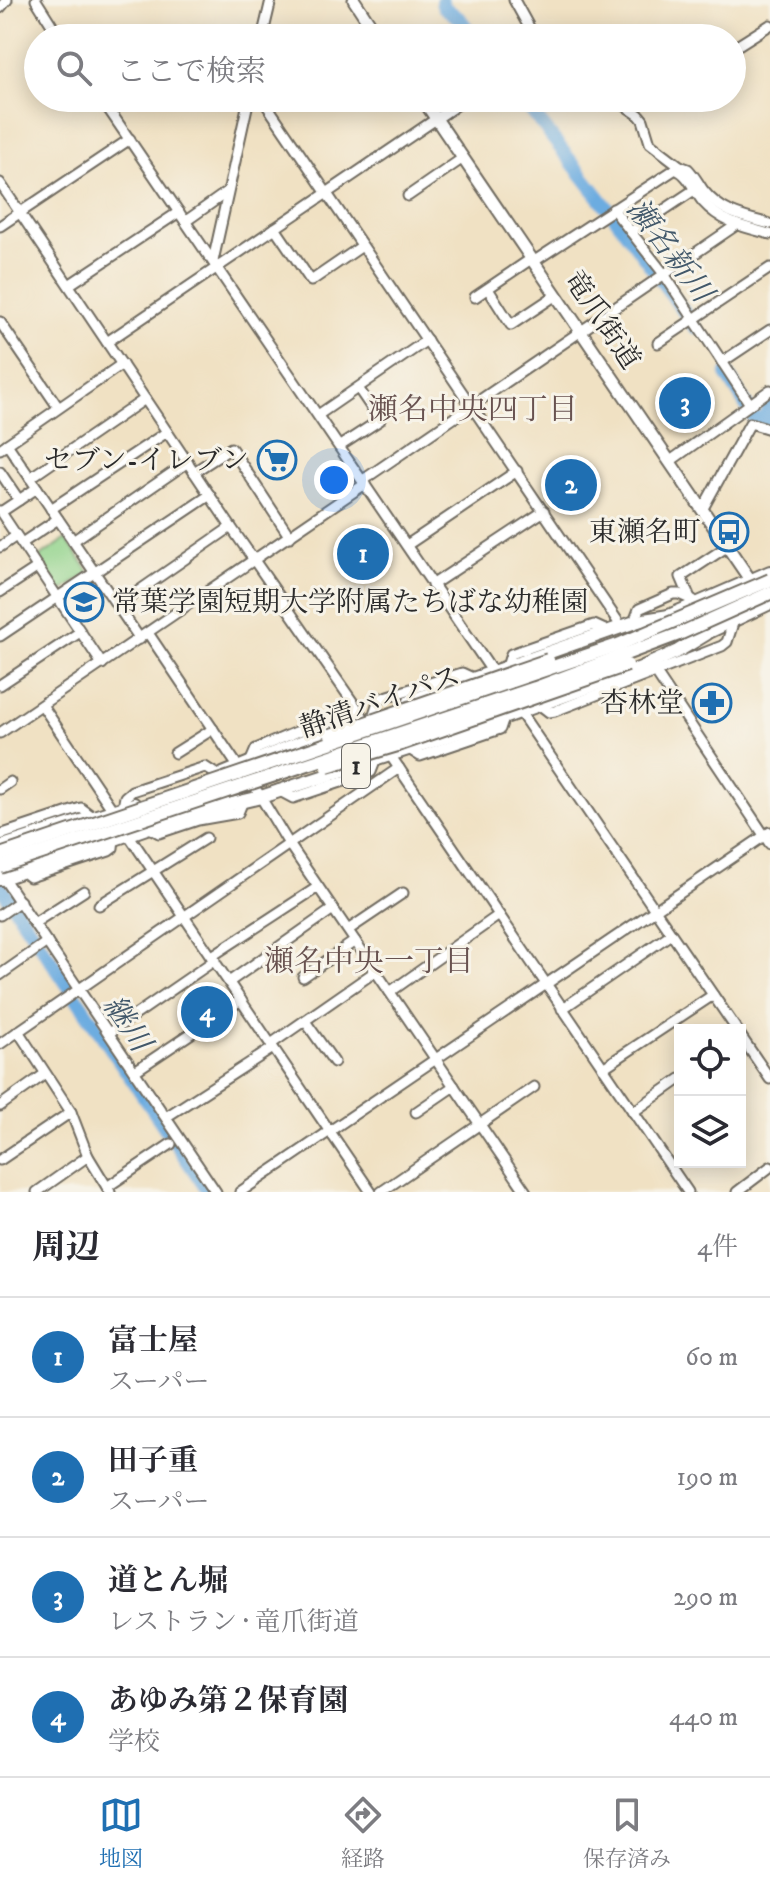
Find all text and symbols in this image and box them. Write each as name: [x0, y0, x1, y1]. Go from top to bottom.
search box: [24, 24, 746, 112]
icon: search: [52, 46, 96, 90]
text: ここで検索: [116, 54, 266, 91]
water label: 瀬名新川: [618, 192, 722, 312]
street label: 竜爪街道: [556, 264, 648, 376]
pin: 3: [659, 373, 711, 433]
district label: 瀬名中央四丁目: [368, 392, 578, 429]
supermarket icon: セブン-イレブン: [256, 439, 298, 481]
place label: セブン-イレブン: [44, 443, 249, 478]
pin: 2: [545, 455, 597, 515]
your location: [314, 460, 354, 500]
bus stop icon: 東瀬名町: [708, 511, 750, 553]
place label: 東瀬名町: [589, 515, 701, 550]
pin: 1: [337, 524, 389, 584]
school or university icon: 常葉学園短期大学附属たちばな幼稚園: [63, 581, 105, 623]
place label: 常葉学園短期大学附属たちばな幼稚園: [112, 585, 588, 620]
street label: 静清バイパス: [295, 658, 465, 746]
pharmacy icon: 杏林堂: [691, 682, 733, 724]
place label: 杏林堂: [600, 686, 684, 721]
road number: 1: [342, 744, 370, 788]
district label: 瀬名中央一丁目: [264, 944, 474, 981]
pin: 4: [181, 982, 233, 1042]
water label: 継川: [94, 989, 160, 1062]
map controls: [674, 1024, 746, 1168]
button: locate: [674, 1024, 746, 1096]
button: layers: [674, 1096, 746, 1168]
text: 周辺: [32, 1227, 100, 1269]
text: 4件: [697, 1231, 738, 1264]
text: 富士屋: [108, 1323, 198, 1360]
text: 1: [53, 1341, 63, 1374]
text: 60 m: [685, 1341, 738, 1374]
text: スーパー: [108, 1366, 209, 1399]
text: 田子重: [108, 1443, 198, 1480]
text: 2: [52, 1461, 64, 1494]
text: 190 m: [676, 1461, 738, 1494]
text: スーパー: [108, 1486, 209, 1519]
text: 道とん堀: [108, 1563, 228, 1600]
text: 3: [53, 1581, 63, 1614]
text: 290 m: [673, 1581, 738, 1614]
text: レストラン · 竜爪街道: [108, 1606, 359, 1639]
text: あゆみ第２保育園: [108, 1683, 348, 1720]
text: 4: [51, 1701, 65, 1734]
text: 440 m: [669, 1701, 738, 1734]
text: 学校: [108, 1726, 160, 1759]
tab: 地図: [99, 1793, 143, 1873]
tab: 経路: [341, 1793, 385, 1873]
tab: 保存済み: [583, 1793, 671, 1873]

